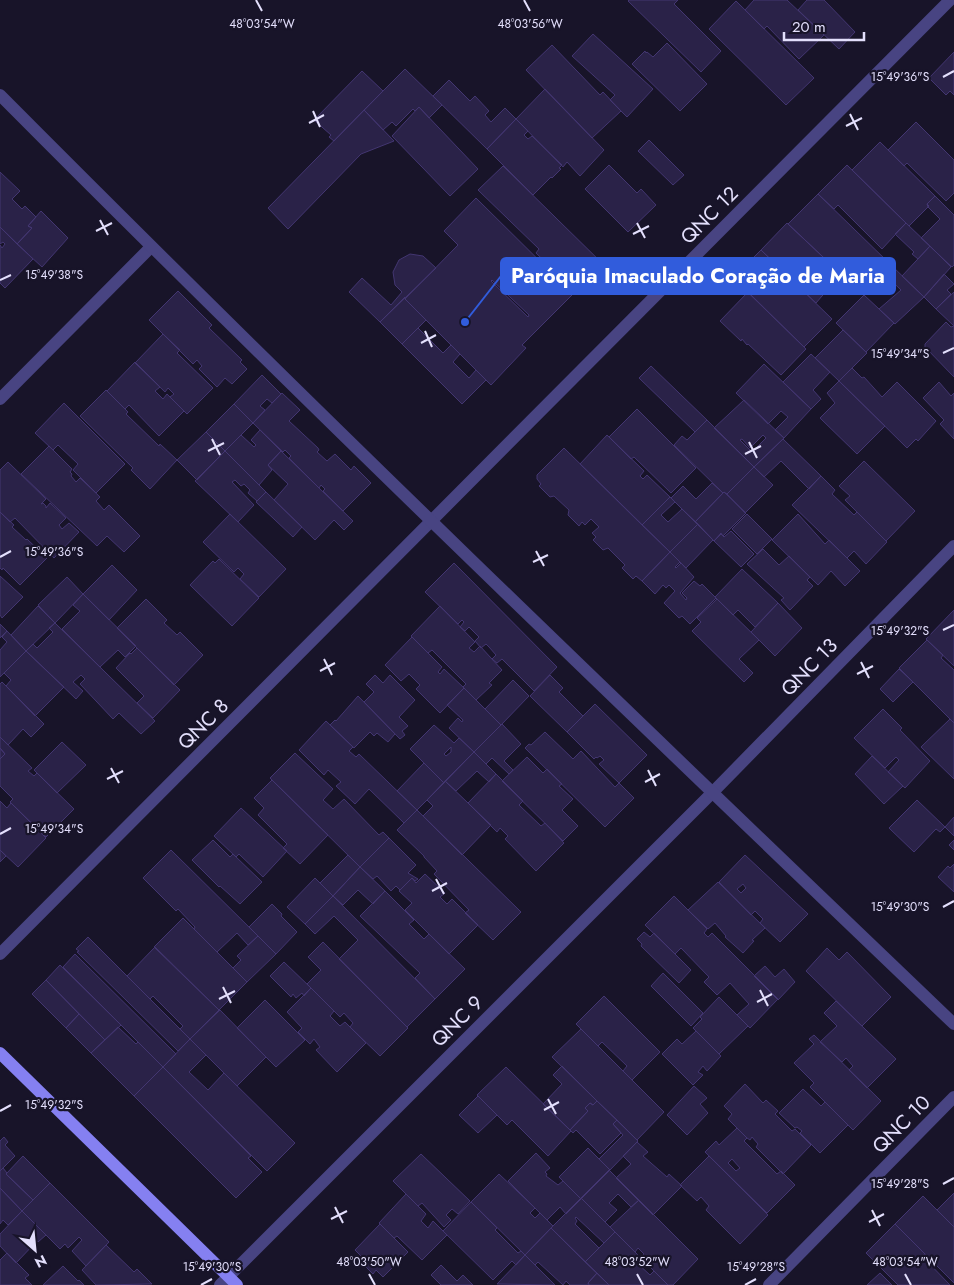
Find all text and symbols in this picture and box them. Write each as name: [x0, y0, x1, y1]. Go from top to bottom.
scale bar: [784, 10, 864, 42]
text: 48°03'54"W: [229, 15, 295, 33]
text: 48°03'56"W: [497, 15, 563, 33]
text: 20 m: [792, 16, 826, 38]
text: 15°49'36"S: [871, 68, 930, 86]
street label: QNC 12: [674, 180, 745, 251]
callout: Paróquia Imaculado Coração de Maria: [501, 258, 895, 294]
text: Paróquia Imaculado Coração de Maria: [511, 261, 885, 291]
text: 15°49'38"S: [25, 266, 83, 284]
text: 15°49'34"S: [871, 345, 930, 363]
text: 15°49'36"S: [25, 543, 84, 561]
text: 15°49'32"S: [871, 622, 930, 640]
street label: QNC 13: [774, 632, 844, 703]
street label: QNC 8: [171, 692, 235, 756]
text: 15°49'34"S: [25, 820, 84, 838]
text: 15°49'30"S: [871, 898, 930, 916]
street label: QNC 9: [425, 989, 490, 1054]
street label: QNC 10: [866, 1089, 937, 1160]
text: 15°49'32"S: [25, 1096, 84, 1114]
text: 15°49'28"S: [871, 1175, 930, 1193]
north arrow: [10, 1225, 60, 1275]
text: N: [31, 1250, 50, 1273]
text: 48°03'50"W: [336, 1253, 402, 1271]
text: 48°03'52"W: [604, 1253, 670, 1271]
text: 48°03'54"W: [872, 1253, 938, 1271]
text: 15°49'30"S: [183, 1258, 242, 1276]
text: 15°49'28"S: [727, 1258, 786, 1276]

